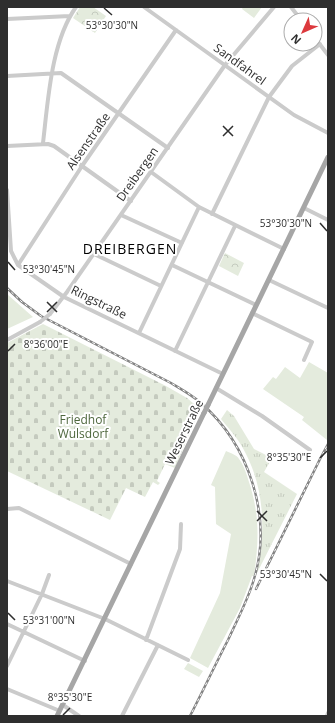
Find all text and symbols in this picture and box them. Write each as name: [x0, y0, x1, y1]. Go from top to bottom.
north arrow: [283, 12, 323, 52]
text: 53°30'30"N: [86, 18, 138, 32]
text: N: [287, 31, 304, 48]
street label: Sandfahrel: [210, 39, 270, 89]
street label: Alsenstraße: [62, 109, 114, 173]
street label: Dreibergen: [112, 143, 162, 205]
text: 53°30'30"N: [260, 216, 312, 230]
district label: DREIBERGEN: [83, 239, 177, 258]
text: 53°30'45"N: [23, 262, 75, 276]
street label: Ringstraße: [68, 281, 130, 323]
text: 8°36'00"E: [24, 337, 68, 351]
street label: Weserstraße: [161, 396, 207, 468]
park label: Friedhof Wulsdorf: [58, 411, 109, 442]
text: 8°35'30"E: [267, 450, 311, 464]
text: 53°30'45"N: [260, 567, 312, 581]
text: 53°31'00"N: [23, 613, 75, 627]
text: 8°35'30"E: [48, 690, 92, 704]

